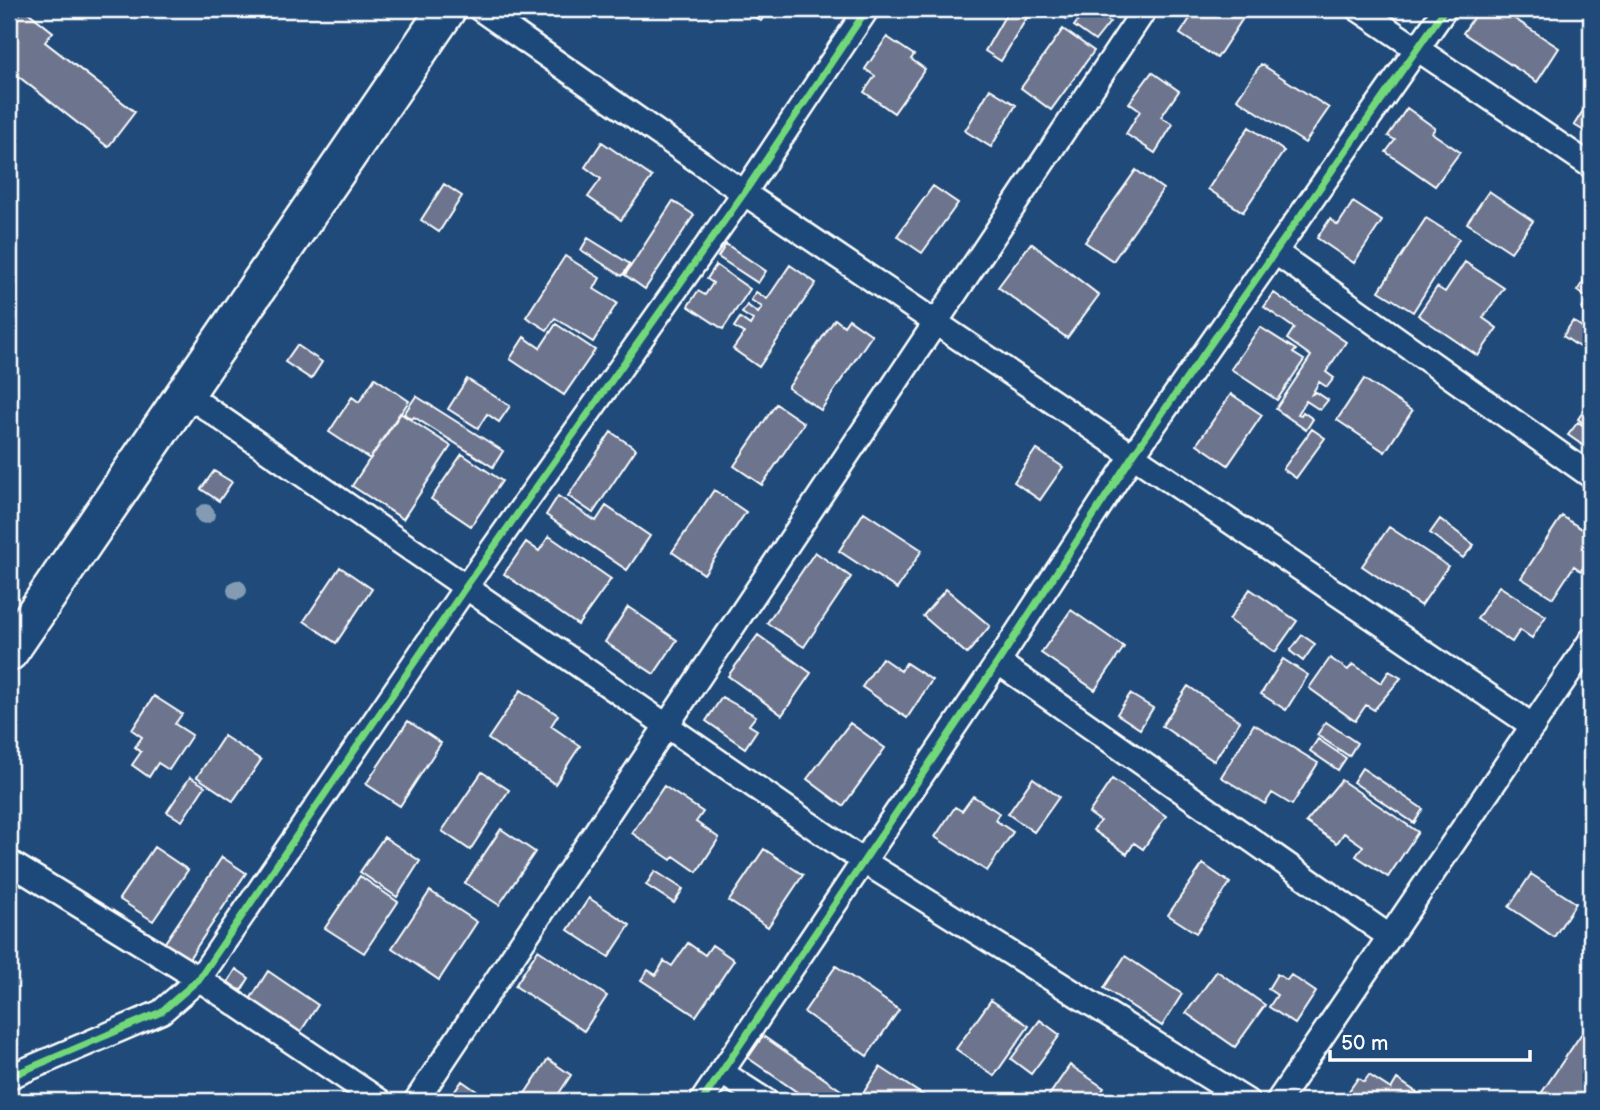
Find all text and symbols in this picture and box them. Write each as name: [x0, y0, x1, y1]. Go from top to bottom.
scale bar: [1330, 1019, 1530, 1063]
text: 50 m: [1341, 1031, 1388, 1056]

